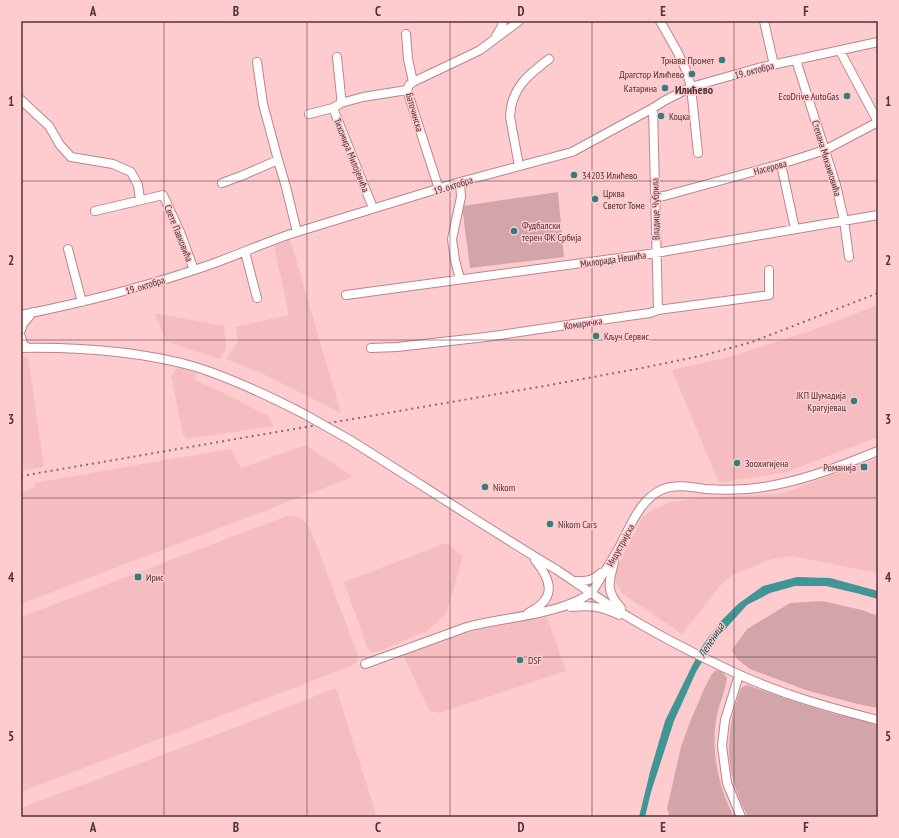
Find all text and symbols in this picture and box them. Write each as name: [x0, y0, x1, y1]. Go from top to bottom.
text: A: [89, 3, 97, 20]
text: B: [233, 3, 239, 20]
text: C: [375, 3, 381, 20]
text: D: [518, 3, 525, 20]
text: E: [660, 3, 666, 20]
text: F: [803, 3, 809, 20]
place label: Трнава Промет: [661, 54, 715, 67]
marker: Трнава Промет: [717, 55, 727, 65]
street label: 19. октобра: [733, 59, 775, 82]
place label: Драгстор Илићево: [619, 68, 684, 81]
marker: Драгстор Илићево: [687, 69, 697, 79]
place label: Катарина: [624, 82, 657, 95]
district label: Илићево: [675, 82, 714, 97]
marker: Катарина: [660, 83, 670, 93]
place label: EcoDrive AutoGas: [779, 90, 840, 103]
street label: Баточинска: [403, 91, 426, 133]
marker: EcoDrive AutoGas: [842, 91, 852, 101]
text: 1: [8, 93, 14, 110]
text: 1: [885, 93, 891, 110]
place label: Коцка: [669, 110, 690, 123]
marker: Коцка: [656, 111, 666, 121]
street label: Тихомира Милојевића: [331, 116, 372, 194]
street label: Степана Михаиловића: [809, 119, 844, 198]
street label: Насерова: [752, 157, 788, 178]
place label: 34203 Илићево: [582, 169, 637, 182]
marker: 34203 Илићево: [569, 170, 579, 180]
street label: 19. октобра: [432, 173, 474, 198]
street label: Владице Чубрила: [648, 178, 663, 240]
place label: Црква Светог Томе: [603, 187, 645, 212]
marker: Црква Светог Томе: [590, 194, 600, 204]
street label: Свете Павковића: [161, 203, 196, 264]
place label: Фудбалски терен ФК Србија: [522, 219, 581, 244]
marker: Фудбалски терен ФК Србија: [509, 226, 519, 236]
street label: Милорада Нешића: [579, 248, 647, 271]
text: 2: [8, 252, 14, 269]
text: 2: [885, 252, 891, 269]
street label: 19. октобра: [124, 273, 166, 298]
street label: Комаричка: [563, 314, 603, 333]
place label: Кључ Сервис: [604, 330, 650, 343]
marker: Кључ Сервис: [591, 331, 601, 341]
place label: ЈКП Шумадија Крагујевац: [795, 389, 847, 414]
marker: ЈКП Шумадија Крагујевац: [849, 396, 859, 406]
text: 3: [8, 411, 14, 428]
text: 3: [885, 411, 891, 428]
place label: Зоохигијена: [745, 457, 788, 470]
marker: Зоохигијена: [732, 458, 742, 468]
place label: Романија: [823, 461, 856, 474]
marker: Романија: [859, 462, 869, 472]
place label: Nikom: [493, 481, 515, 494]
marker: Nikom: [480, 482, 490, 492]
place label: Nikom Cars: [558, 518, 597, 531]
marker: Nikom Cars: [545, 519, 555, 529]
street label: Индустријска: [603, 522, 637, 569]
text: 4: [8, 569, 15, 586]
text: 4: [885, 569, 892, 586]
place label: Ирис: [146, 571, 164, 584]
marker: Ирис: [133, 572, 143, 582]
water label: Лепеница: [694, 620, 728, 661]
place label: DSF: [528, 654, 542, 667]
marker: DSF: [515, 655, 525, 665]
text: 5: [8, 728, 14, 745]
text: 5: [885, 728, 891, 745]
text: A: [89, 819, 97, 836]
text: B: [233, 819, 239, 836]
text: C: [375, 819, 381, 836]
text: D: [518, 819, 525, 836]
text: E: [660, 819, 666, 836]
text: F: [803, 819, 809, 836]

